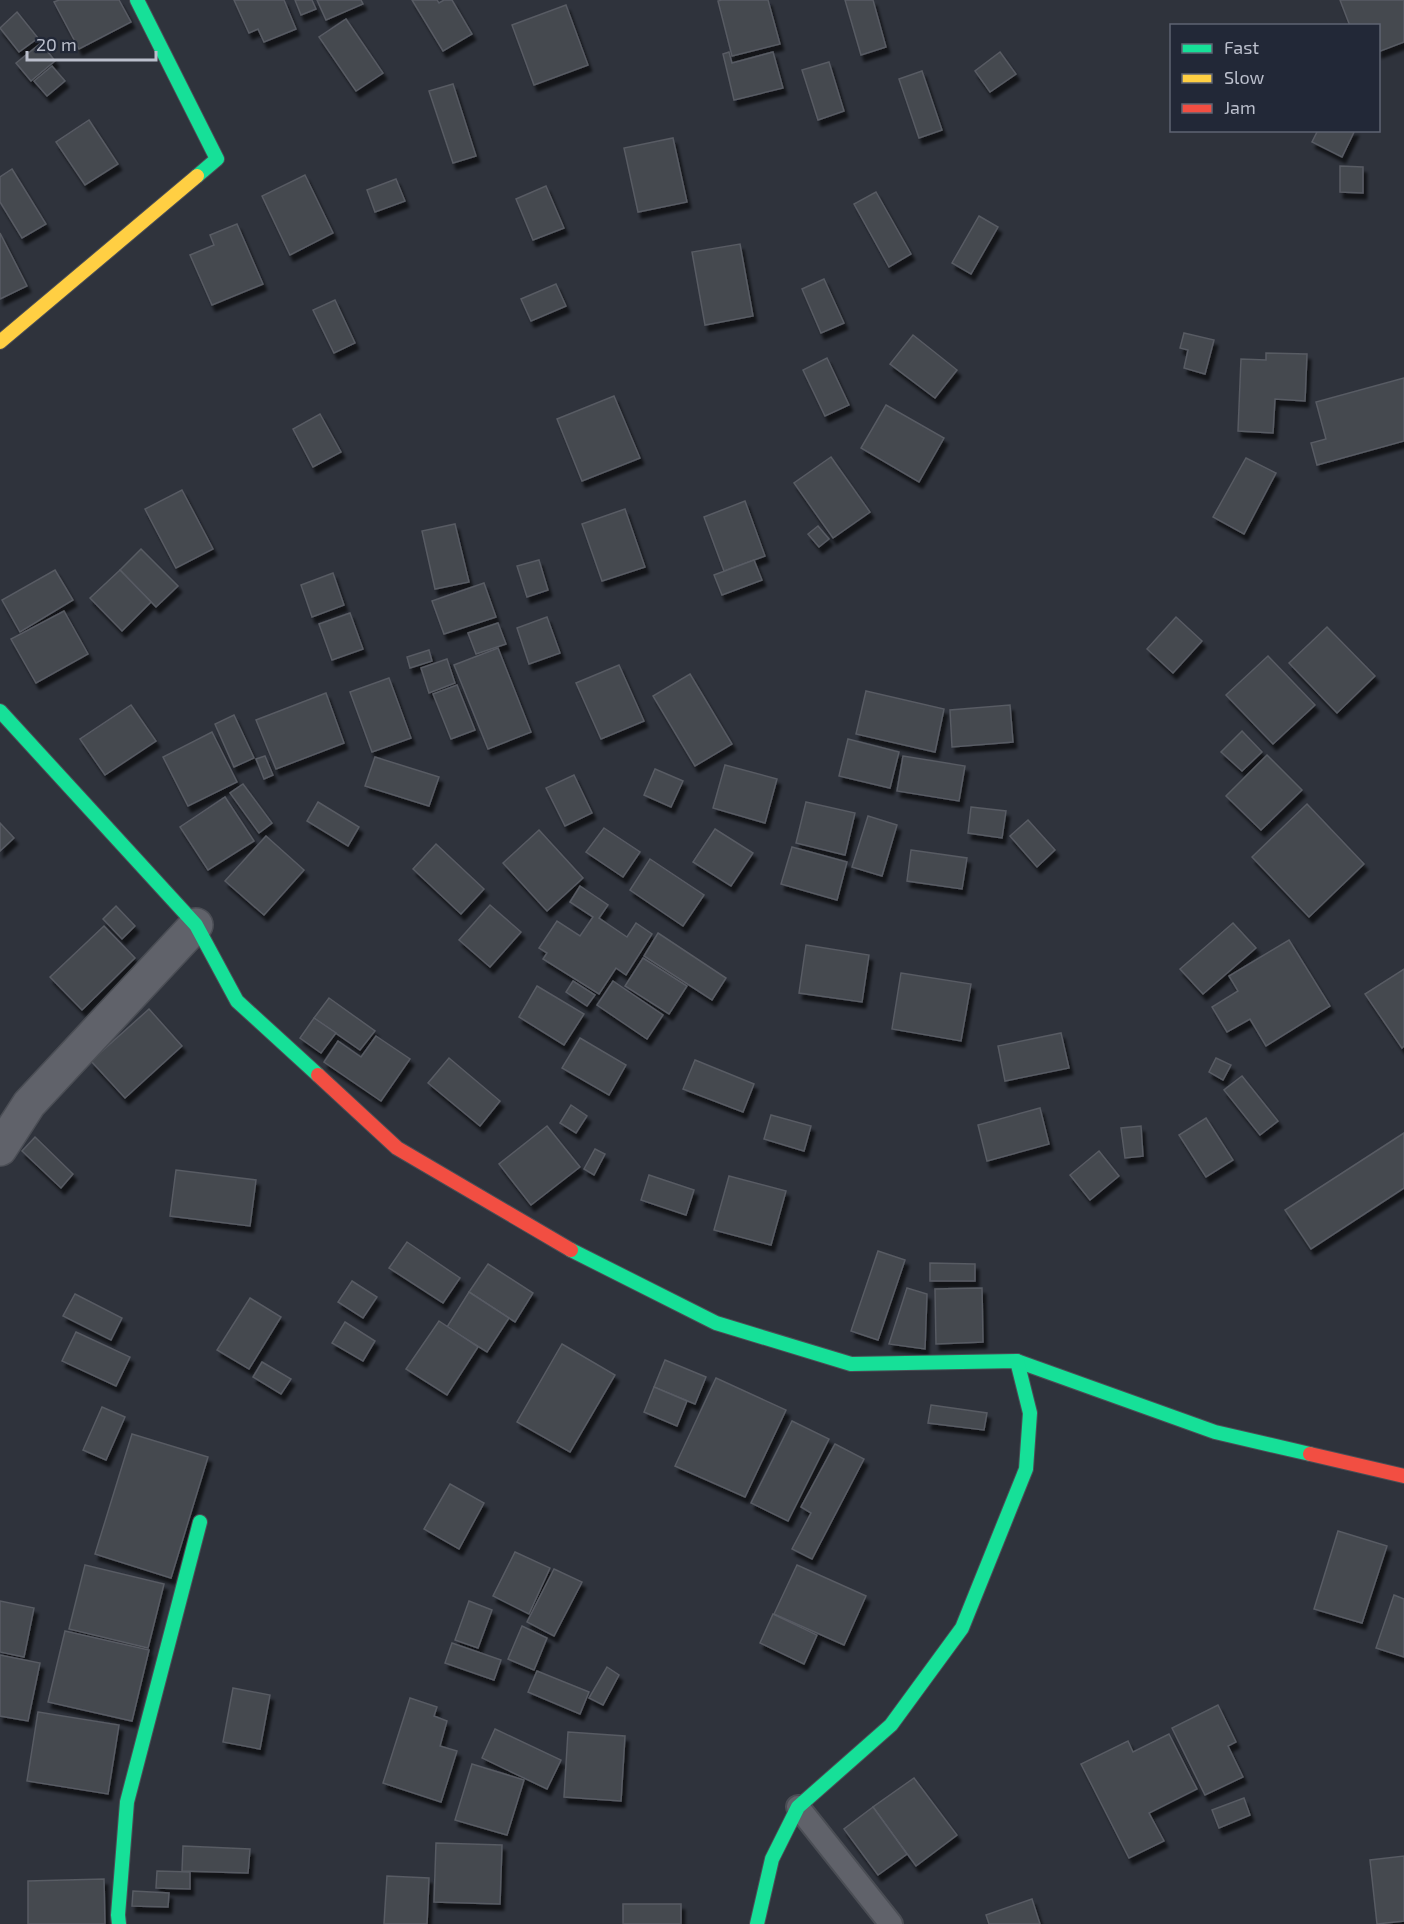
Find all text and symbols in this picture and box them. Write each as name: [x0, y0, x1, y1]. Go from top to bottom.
scale bar: [27, 24, 156, 62]
legend: [1170, 24, 1380, 132]
text: 20 m: [36, 33, 77, 55]
text: Fast: [1224, 36, 1259, 58]
text: Slow: [1224, 66, 1265, 88]
text: Jam: [1224, 96, 1256, 118]

